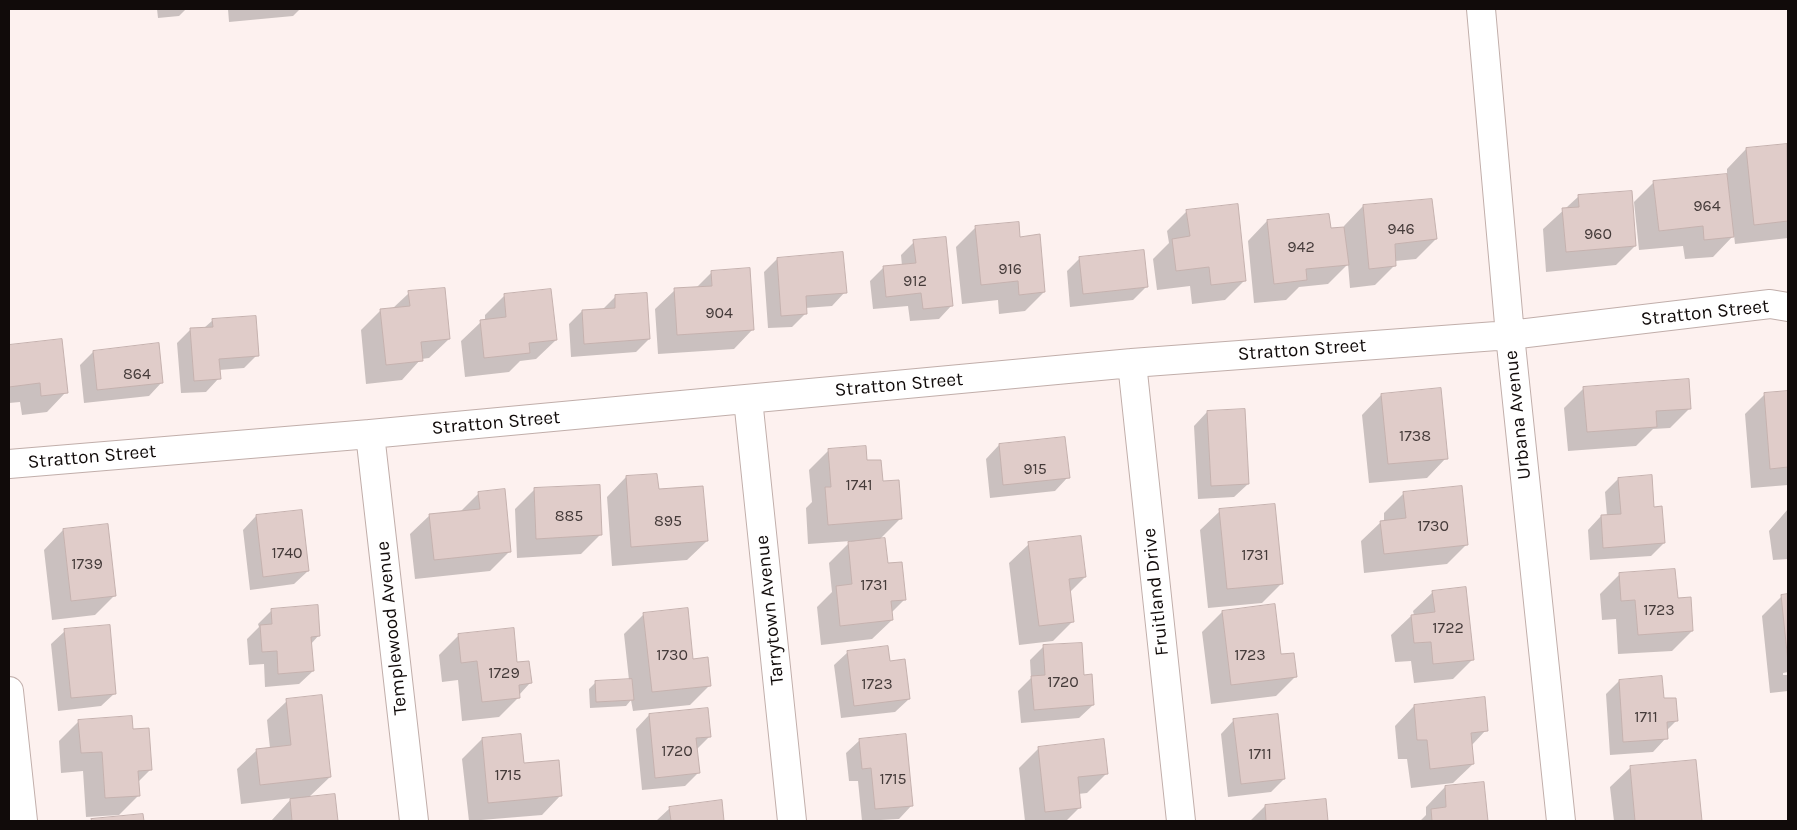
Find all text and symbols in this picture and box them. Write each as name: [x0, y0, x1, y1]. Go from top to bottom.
house number: 964: [1693, 196, 1721, 216]
house number: 946: [1387, 219, 1415, 239]
house number: 960: [1584, 224, 1612, 244]
house number: 942: [1287, 237, 1315, 257]
house number: 916: [998, 259, 1022, 279]
house number: 912: [903, 271, 927, 291]
street label: Stratton Street: [1640, 295, 1770, 331]
house number: 904: [705, 303, 733, 323]
street label: Stratton Street: [1237, 334, 1367, 366]
street label: Urbana Avenue: [1500, 349, 1536, 481]
house number: 864: [123, 364, 151, 384]
street label: Stratton Street: [834, 368, 964, 402]
street label: Stratton Street: [431, 406, 561, 440]
house number: 1738: [1399, 426, 1431, 446]
street label: Stratton Street: [27, 440, 157, 474]
house number: 915: [1023, 459, 1047, 479]
house number: 1741: [845, 475, 873, 495]
house number: 885: [555, 506, 583, 526]
house number: 895: [654, 511, 682, 531]
house number: 1730: [1417, 516, 1449, 536]
street label: Fruitland Drive: [1138, 527, 1174, 657]
street label: Tarrytown Avenue: [751, 534, 789, 686]
street label: Templewood Avenue: [372, 540, 412, 716]
house number: 1740: [271, 543, 303, 563]
house number: 1731: [1241, 545, 1269, 565]
house number: 1739: [71, 554, 103, 574]
house number: 1731: [860, 575, 888, 595]
house number: 1723: [1643, 600, 1675, 620]
house number: 1722: [1432, 618, 1464, 638]
house number: 1730: [656, 645, 688, 665]
house number: 1723: [1234, 645, 1266, 665]
house number: 1729: [488, 663, 520, 683]
house number: 1720: [1047, 672, 1079, 692]
house number: 1723: [861, 674, 893, 694]
house number: 1711: [1634, 707, 1658, 727]
house number: 1720: [661, 741, 693, 761]
house number: 1711: [1248, 744, 1272, 764]
house number: 1715: [494, 765, 522, 785]
house number: 1715: [879, 769, 907, 789]

